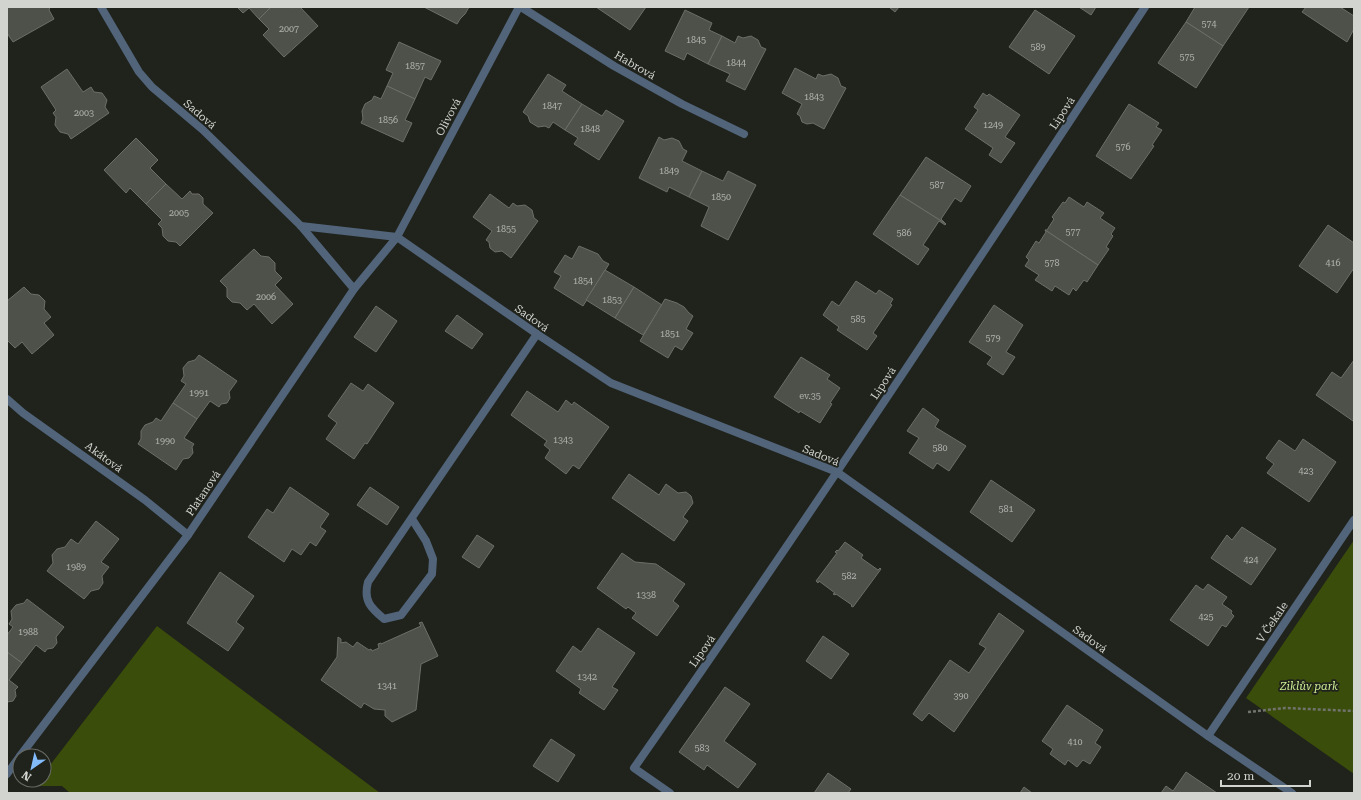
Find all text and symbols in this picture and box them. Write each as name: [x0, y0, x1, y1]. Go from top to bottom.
house number: 574: [1201, 19, 1217, 29]
house number: 2007: [279, 24, 299, 34]
house number: 1845: [686, 35, 706, 45]
house number: 589: [1030, 42, 1046, 52]
street label: Habrová: [612, 49, 658, 82]
house number: 575: [1179, 52, 1195, 62]
house number: 1844: [726, 58, 746, 68]
house number: 1857: [405, 61, 425, 71]
house number: 1843: [804, 92, 824, 102]
street label: Lipová: [1047, 95, 1078, 132]
street label: Olivová: [433, 96, 464, 138]
street label: Sadová: [181, 97, 218, 132]
house number: 1847: [542, 101, 562, 111]
house number: 2003: [74, 108, 94, 118]
house number: 1856: [378, 115, 398, 125]
house number: 1249: [983, 120, 1003, 130]
house number: 1848: [580, 124, 600, 134]
house number: 576: [1115, 142, 1131, 152]
house number: 1849: [659, 166, 679, 176]
house number: 587: [929, 180, 945, 190]
house number: 1850: [711, 192, 731, 202]
house number: 2005: [169, 208, 189, 218]
house number: 1855: [496, 224, 516, 234]
house number: 577: [1065, 227, 1081, 237]
house number: 586: [896, 228, 912, 238]
house number: 578: [1044, 258, 1060, 268]
house number: 416: [1325, 258, 1341, 268]
house number: 1854: [573, 276, 593, 286]
house number: 2006: [256, 292, 276, 302]
house number: 1853: [602, 295, 622, 305]
street label: Sadová: [512, 302, 551, 335]
house number: 585: [850, 314, 866, 324]
house number: 1851: [660, 329, 680, 339]
house number: 579: [985, 333, 1001, 343]
street label: Lipová: [868, 365, 899, 402]
house number: 1991: [189, 388, 209, 398]
house number: ev.35: [799, 391, 821, 401]
house number: 1343: [553, 435, 573, 445]
house number: 1990: [155, 436, 175, 446]
street label: Akátová: [83, 440, 125, 475]
street label: Sadová: [801, 442, 841, 469]
house number: 580: [932, 443, 948, 453]
house number: 423: [1298, 466, 1314, 476]
street label: Platanová: [183, 468, 223, 518]
house number: 581: [998, 504, 1014, 514]
house number: 424: [1243, 555, 1259, 565]
house number: 1989: [66, 562, 86, 572]
house number: 582: [841, 571, 857, 581]
house number: 1338: [636, 590, 656, 600]
street label: V Čekale: [1253, 599, 1291, 645]
house number: 425: [1198, 612, 1214, 622]
street label: Sadová: [1070, 623, 1109, 656]
house number: 1988: [18, 627, 38, 637]
street label: Lipová: [687, 633, 718, 670]
house number: 1342: [577, 672, 597, 682]
park label: Ziklův park: [1279, 680, 1338, 693]
house number: 1341: [377, 681, 397, 691]
house number: 390: [953, 691, 969, 701]
house number: 410: [1067, 737, 1083, 747]
house number: 583: [694, 743, 710, 753]
north arrow: [12, 748, 52, 788]
scale bar: [1221, 762, 1310, 788]
text: N: [19, 768, 34, 784]
text: 20 m: [1227, 769, 1254, 783]

